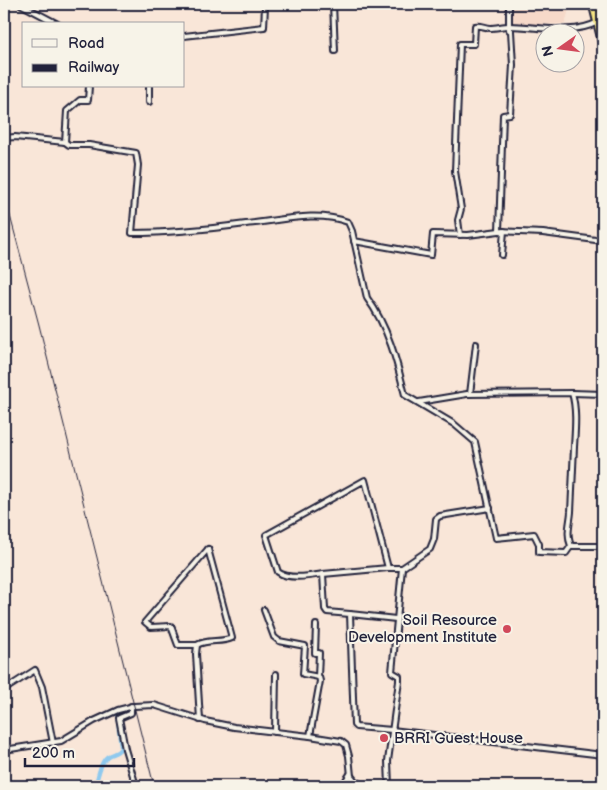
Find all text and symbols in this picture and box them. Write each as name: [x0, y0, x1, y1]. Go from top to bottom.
legend: [22, 22, 185, 88]
north arrow: [534, 22, 584, 72]
text: Road: [68, 34, 104, 53]
text: N: [538, 44, 557, 58]
text: Railway: [68, 58, 119, 77]
place label: Soil Resource Development Institute: [348, 611, 497, 647]
marker: Soil Resource Development Institute: [501, 623, 513, 635]
place label: BRRI Guest House: [394, 729, 523, 748]
marker: BRRI Guest House: [378, 732, 390, 744]
scale bar: [25, 735, 134, 767]
text: 200 m: [32, 744, 75, 763]

